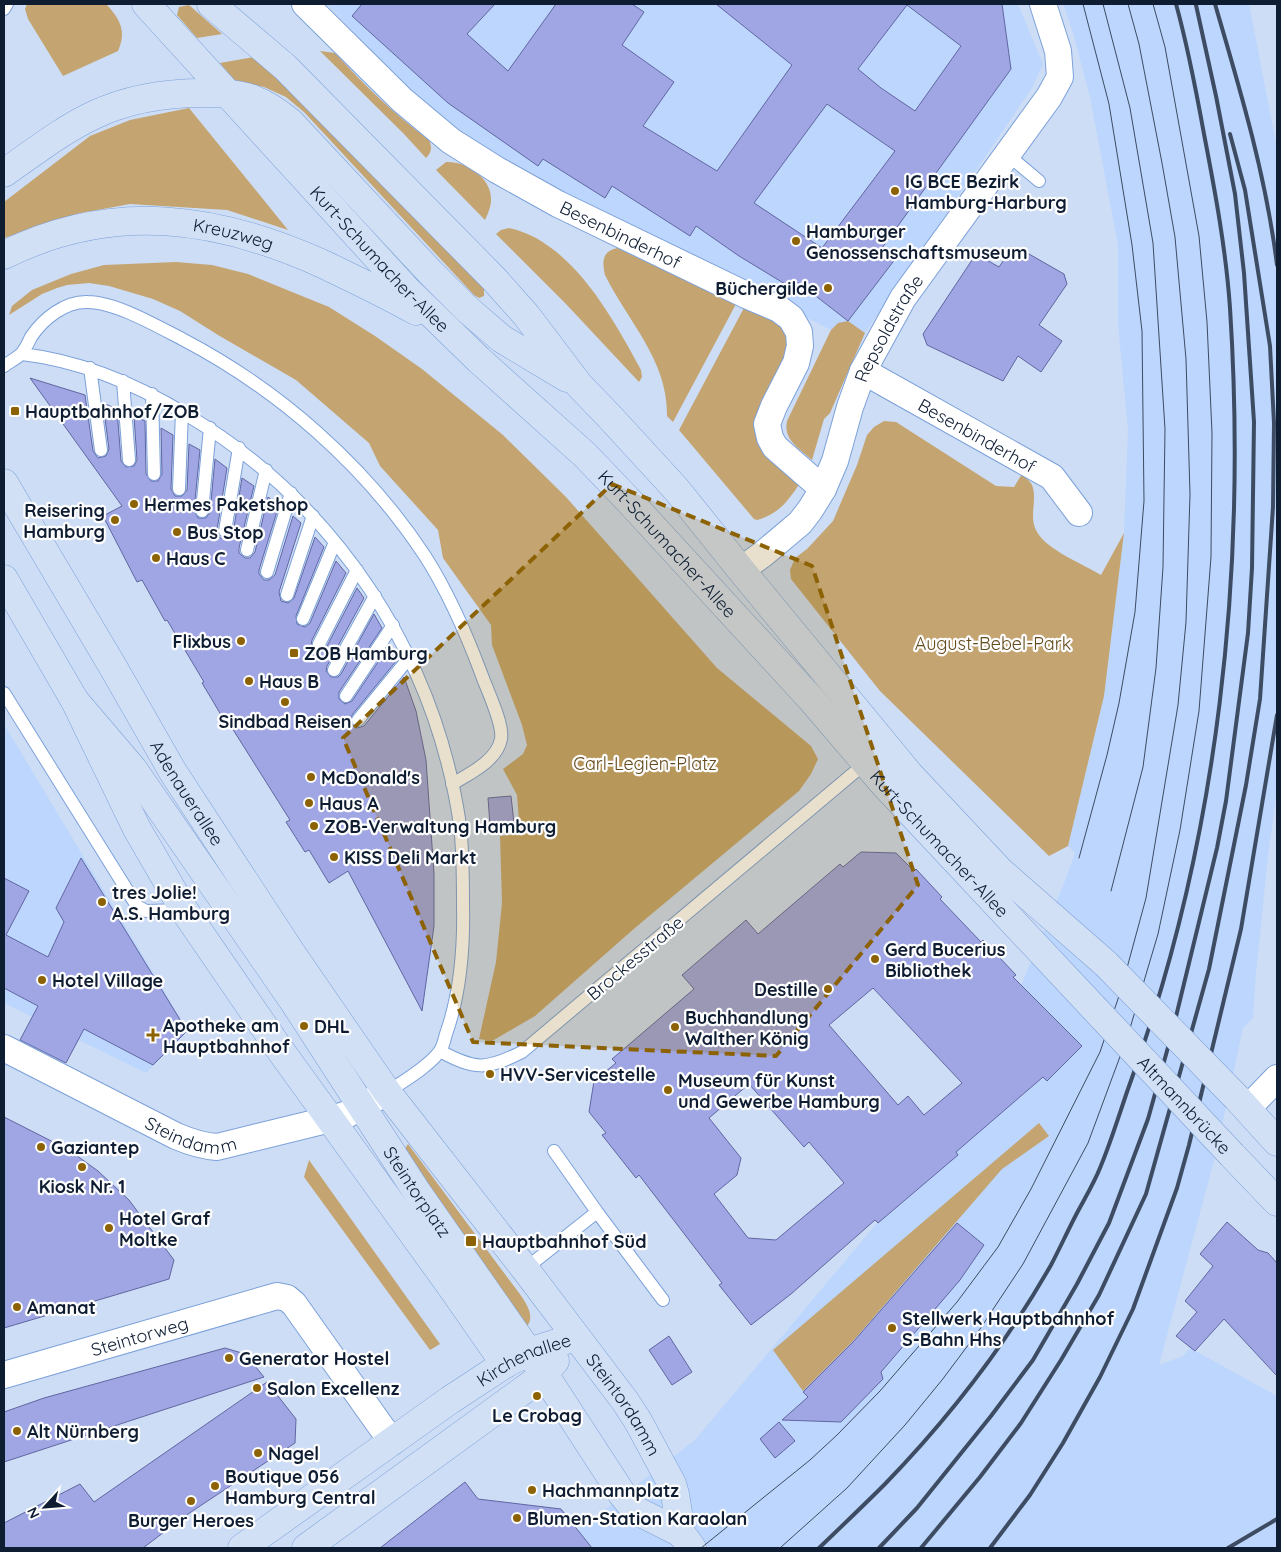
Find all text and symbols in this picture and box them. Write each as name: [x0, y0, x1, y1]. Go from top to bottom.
place label: IG BCE Bezirk Hamburg-Harburg: [905, 170, 1067, 214]
street label: Kurt-Schumacher-Allee: [306, 180, 455, 337]
marker: IG BCE Bezirk Hamburg-Harburg: [889, 185, 901, 197]
street label: Besenbinderhof: [556, 195, 685, 274]
street label: Kreuzweg: [191, 213, 277, 255]
place label: Hamburger Genossenschaftsmuseum: [806, 220, 1028, 264]
marker: Hamburger Genossenschaftsmuseum: [790, 235, 802, 247]
street label: Repsoldstraße: [849, 270, 928, 385]
place label: Büchergilde: [715, 277, 818, 300]
marker: Büchergilde: [822, 282, 834, 294]
street label: Besenbinderhof: [914, 393, 1041, 478]
place label: Hauptbahnhof/ZOB: [25, 400, 199, 423]
marker: Hauptbahnhof/ZOB: [9, 405, 21, 417]
street label: Kurt-Schumacher-Allee: [594, 465, 742, 622]
place label: Hermes Paketshop: [144, 493, 308, 516]
marker: Hermes Paketshop: [128, 498, 140, 510]
place label: Reisering Hamburg: [23, 499, 105, 543]
marker: Reisering Hamburg: [109, 514, 121, 526]
place label: Bus Stop: [187, 521, 264, 544]
marker: Bus Stop: [171, 526, 183, 538]
place label: Haus C: [166, 547, 226, 570]
marker: Haus C: [150, 552, 162, 564]
place label: Flixbus: [172, 630, 231, 653]
park label: August-Bebel-Park: [915, 632, 1071, 655]
marker: Flixbus: [235, 635, 247, 647]
place label: ZOB Hamburg: [304, 642, 428, 665]
marker: ZOB Hamburg: [288, 647, 300, 659]
place label: Haus B: [259, 670, 319, 693]
marker: Haus B: [243, 675, 255, 687]
marker: Sindbad Reisen: [279, 696, 291, 708]
place label: Sindbad Reisen: [218, 710, 352, 733]
street label: Adenauerallee: [146, 736, 229, 850]
park label: Carl-Legien-Platz: [573, 752, 717, 775]
street label: Kurt-Schumacher-Allee: [865, 765, 1014, 922]
place label: McDonald's: [321, 766, 420, 789]
marker: McDonald's: [305, 771, 317, 783]
place label: Haus A: [319, 792, 379, 815]
marker: Haus A: [303, 797, 315, 809]
place label: ZOB-Verwaltung Hamburg: [324, 815, 556, 838]
marker: ZOB-Verwaltung Hamburg: [308, 820, 320, 832]
place label: KISS Deli Markt: [344, 846, 477, 869]
marker: KISS Deli Markt: [328, 851, 340, 863]
place label: tres Jolie! A.S. Hamburg: [112, 881, 230, 925]
marker: tres Jolie! A.S. Hamburg: [96, 896, 108, 908]
street label: Brockesstraße: [582, 911, 688, 1005]
place label: Gerd Bucerius Bibliothek: [885, 938, 1006, 982]
marker: Gerd Bucerius Bibliothek: [869, 953, 881, 965]
place label: Hotel Village: [52, 969, 163, 992]
marker: Hotel Village: [36, 974, 48, 986]
place label: Destille: [754, 978, 818, 1001]
marker: Destille: [822, 983, 834, 995]
place label: Buchhandlung Walther König: [685, 1006, 809, 1050]
place label: Apotheke am Hauptbahnhof: [163, 1014, 290, 1058]
place label: DHL: [314, 1015, 350, 1038]
marker: DHL: [298, 1020, 310, 1032]
marker: Buchhandlung Walther König: [669, 1021, 681, 1033]
marker: Apotheke am Hauptbahnhof: [147, 1029, 159, 1041]
street label: Altmannbrücke: [1133, 1051, 1237, 1159]
place label: HVV-Servicestelle: [500, 1063, 656, 1086]
marker: HVV-Servicestelle: [484, 1068, 496, 1080]
place label: Museum für Kunst und Gewerbe Hamburg: [678, 1069, 880, 1113]
marker: Museum für Kunst und Gewerbe Hamburg: [662, 1084, 674, 1096]
street label: Steindamm: [142, 1111, 239, 1159]
place label: Gaziantep: [51, 1136, 139, 1159]
marker: Gaziantep: [35, 1141, 47, 1153]
street label: Steintorplatz: [379, 1142, 457, 1242]
marker: Kiosk Nr. 1: [76, 1161, 88, 1173]
place label: Kiosk Nr. 1: [39, 1175, 125, 1198]
place label: Hotel Graf Moltke: [119, 1207, 210, 1251]
marker: Hotel Graf Moltke: [103, 1222, 115, 1234]
place label: Hauptbahnhof Süd: [482, 1230, 646, 1253]
marker: Hauptbahnhof Süd: [464, 1234, 478, 1248]
place label: Amanat: [27, 1296, 96, 1319]
marker: Amanat: [11, 1301, 23, 1313]
place label: Stellwerk Hauptbahnhof S-Bahn Hhs: [902, 1307, 1115, 1351]
street label: Steintorweg: [88, 1311, 191, 1361]
marker: Stellwerk Hauptbahnhof S-Bahn Hhs: [886, 1322, 898, 1334]
street label: Kirchenallee: [472, 1328, 574, 1391]
place label: Generator Hostel: [239, 1347, 389, 1370]
street label: Steintordamm: [581, 1348, 666, 1460]
marker: Generator Hostel: [223, 1352, 235, 1364]
place label: Salon Excellenz: [267, 1377, 400, 1400]
marker: Salon Excellenz: [251, 1382, 263, 1394]
marker: Le Crobag: [531, 1390, 543, 1402]
place label: Le Crobag: [492, 1404, 582, 1427]
place label: Alt Nürnberg: [27, 1420, 139, 1443]
marker: Alt Nürnberg: [11, 1425, 23, 1437]
place label: Nagel: [268, 1442, 319, 1465]
marker: Nagel: [252, 1447, 264, 1459]
place label: Boutique 056 Hamburg Central: [225, 1465, 376, 1509]
place label: Hachmannplatz: [542, 1479, 679, 1502]
marker: Boutique 056 Hamburg Central: [209, 1480, 221, 1492]
north arrow: [20, 1482, 70, 1532]
marker: Hachmannplatz: [526, 1484, 538, 1496]
marker: Burger Heroes: [185, 1495, 197, 1507]
text: N: [23, 1504, 44, 1521]
place label: Blumen-Station Karaolan: [527, 1507, 747, 1530]
place label: Burger Heroes: [128, 1509, 254, 1532]
marker: Blumen-Station Karaolan: [511, 1512, 523, 1524]

